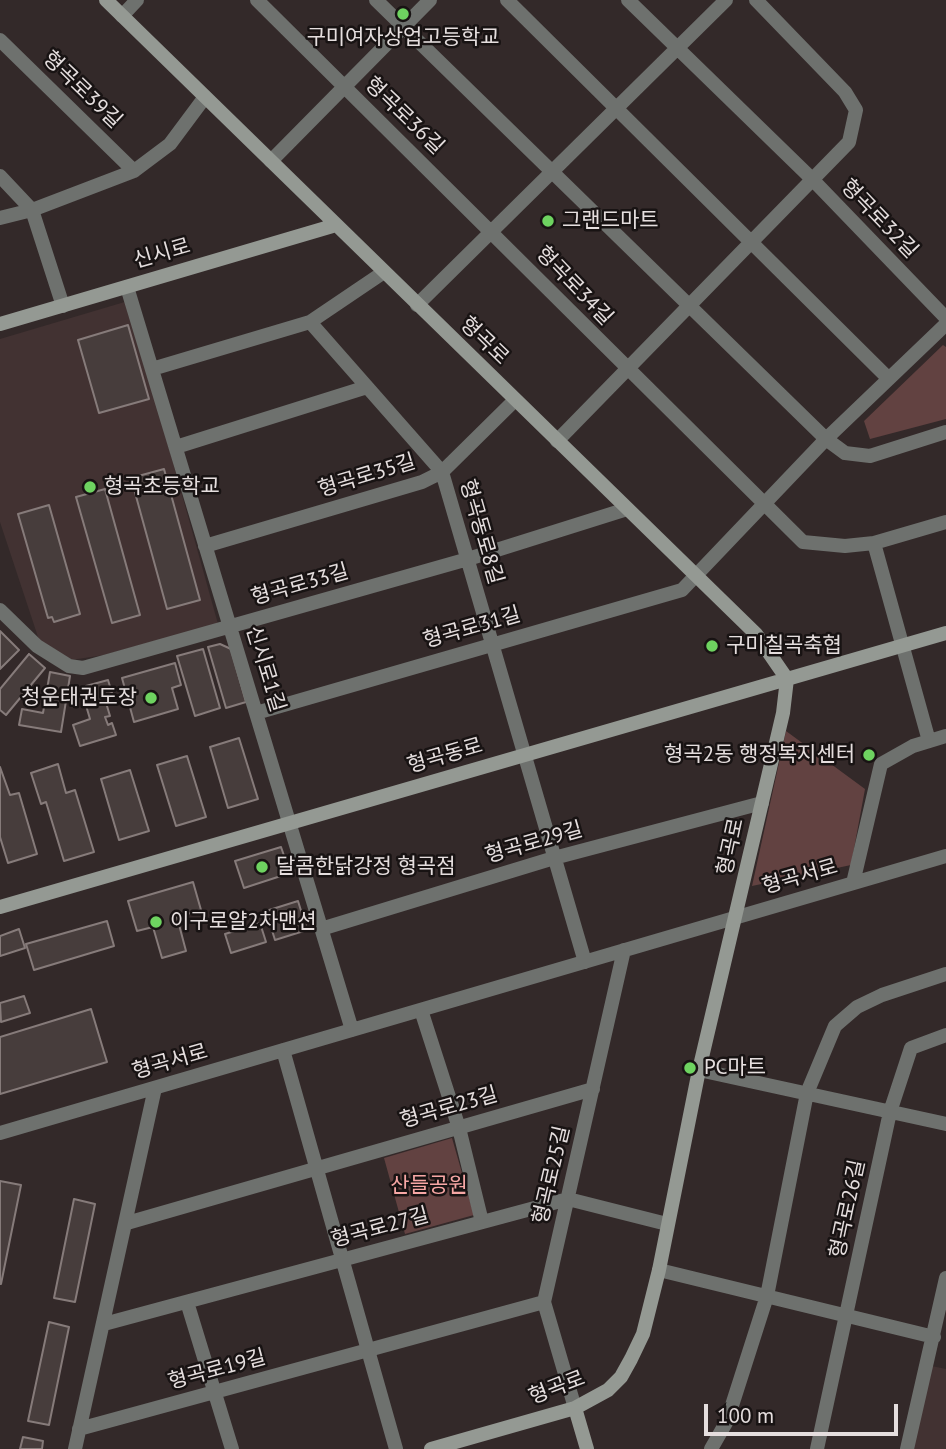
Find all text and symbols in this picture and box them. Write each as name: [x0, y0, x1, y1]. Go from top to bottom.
marker: 구미여자상업고등학교: [395, 6, 411, 22]
place label: 구미여자상업고등학교: [306, 25, 500, 51]
street label: 형곡로39길: [37, 46, 127, 134]
street label: 형곡로36길: [359, 72, 449, 160]
street label: 형곡로32길: [835, 174, 923, 264]
place label: 그랜드마트: [562, 208, 659, 234]
marker: 그랜드마트: [540, 213, 556, 229]
street label: 신시로: [131, 234, 193, 274]
street label: 형곡로34길: [530, 241, 618, 331]
street label: 형곡로: [454, 312, 514, 370]
street label: 형곡로35길: [315, 449, 419, 503]
place label: 형곡초등학교: [104, 474, 220, 500]
street label: 형곡동로8길: [454, 477, 508, 587]
marker: 형곡초등학교: [82, 479, 98, 495]
street label: 형곡로33길: [248, 559, 352, 611]
street label: 형곡로31길: [420, 602, 524, 654]
street label: 신시로1길: [240, 623, 290, 715]
place label: 구미칠곡축협: [726, 633, 842, 659]
marker: 구미칠곡축협: [704, 638, 720, 654]
place label: 청운태권도장: [21, 685, 137, 711]
marker: 청운태권도장: [143, 690, 159, 706]
street label: 형곡동로: [404, 733, 486, 779]
place label: 형곡2동 행정복지센터: [664, 742, 855, 768]
marker: 형곡2동 행정복지센터: [861, 747, 877, 763]
street label: 형곡로: [713, 816, 749, 878]
street label: 형곡로29길: [482, 817, 586, 869]
place label: 달콤한닭강정 형곡점: [276, 854, 455, 880]
street label: 형곡서로: [759, 854, 841, 900]
marker: 달콤한닭강정 형곡점: [254, 859, 270, 875]
place label: 이구로얄2차맨션: [170, 909, 317, 935]
marker: 이구로얄2차맨션: [148, 914, 164, 930]
street label: 형곡서로: [129, 1039, 211, 1085]
place label: PC마트: [704, 1055, 766, 1081]
marker: PC마트: [682, 1060, 698, 1076]
street label: 형곡로23길: [397, 1082, 501, 1134]
street label: 형곡로25길: [528, 1123, 576, 1227]
street label: 형곡로26길: [825, 1157, 871, 1261]
park label: 산들공원: [390, 1173, 468, 1199]
street label: 형곡로27길: [328, 1203, 432, 1253]
street label: 형곡로19길: [165, 1345, 269, 1395]
street label: 형곡로: [525, 1366, 589, 1410]
scale bar: [708, 1390, 902, 1434]
text: 100 m: [717, 1402, 774, 1429]

